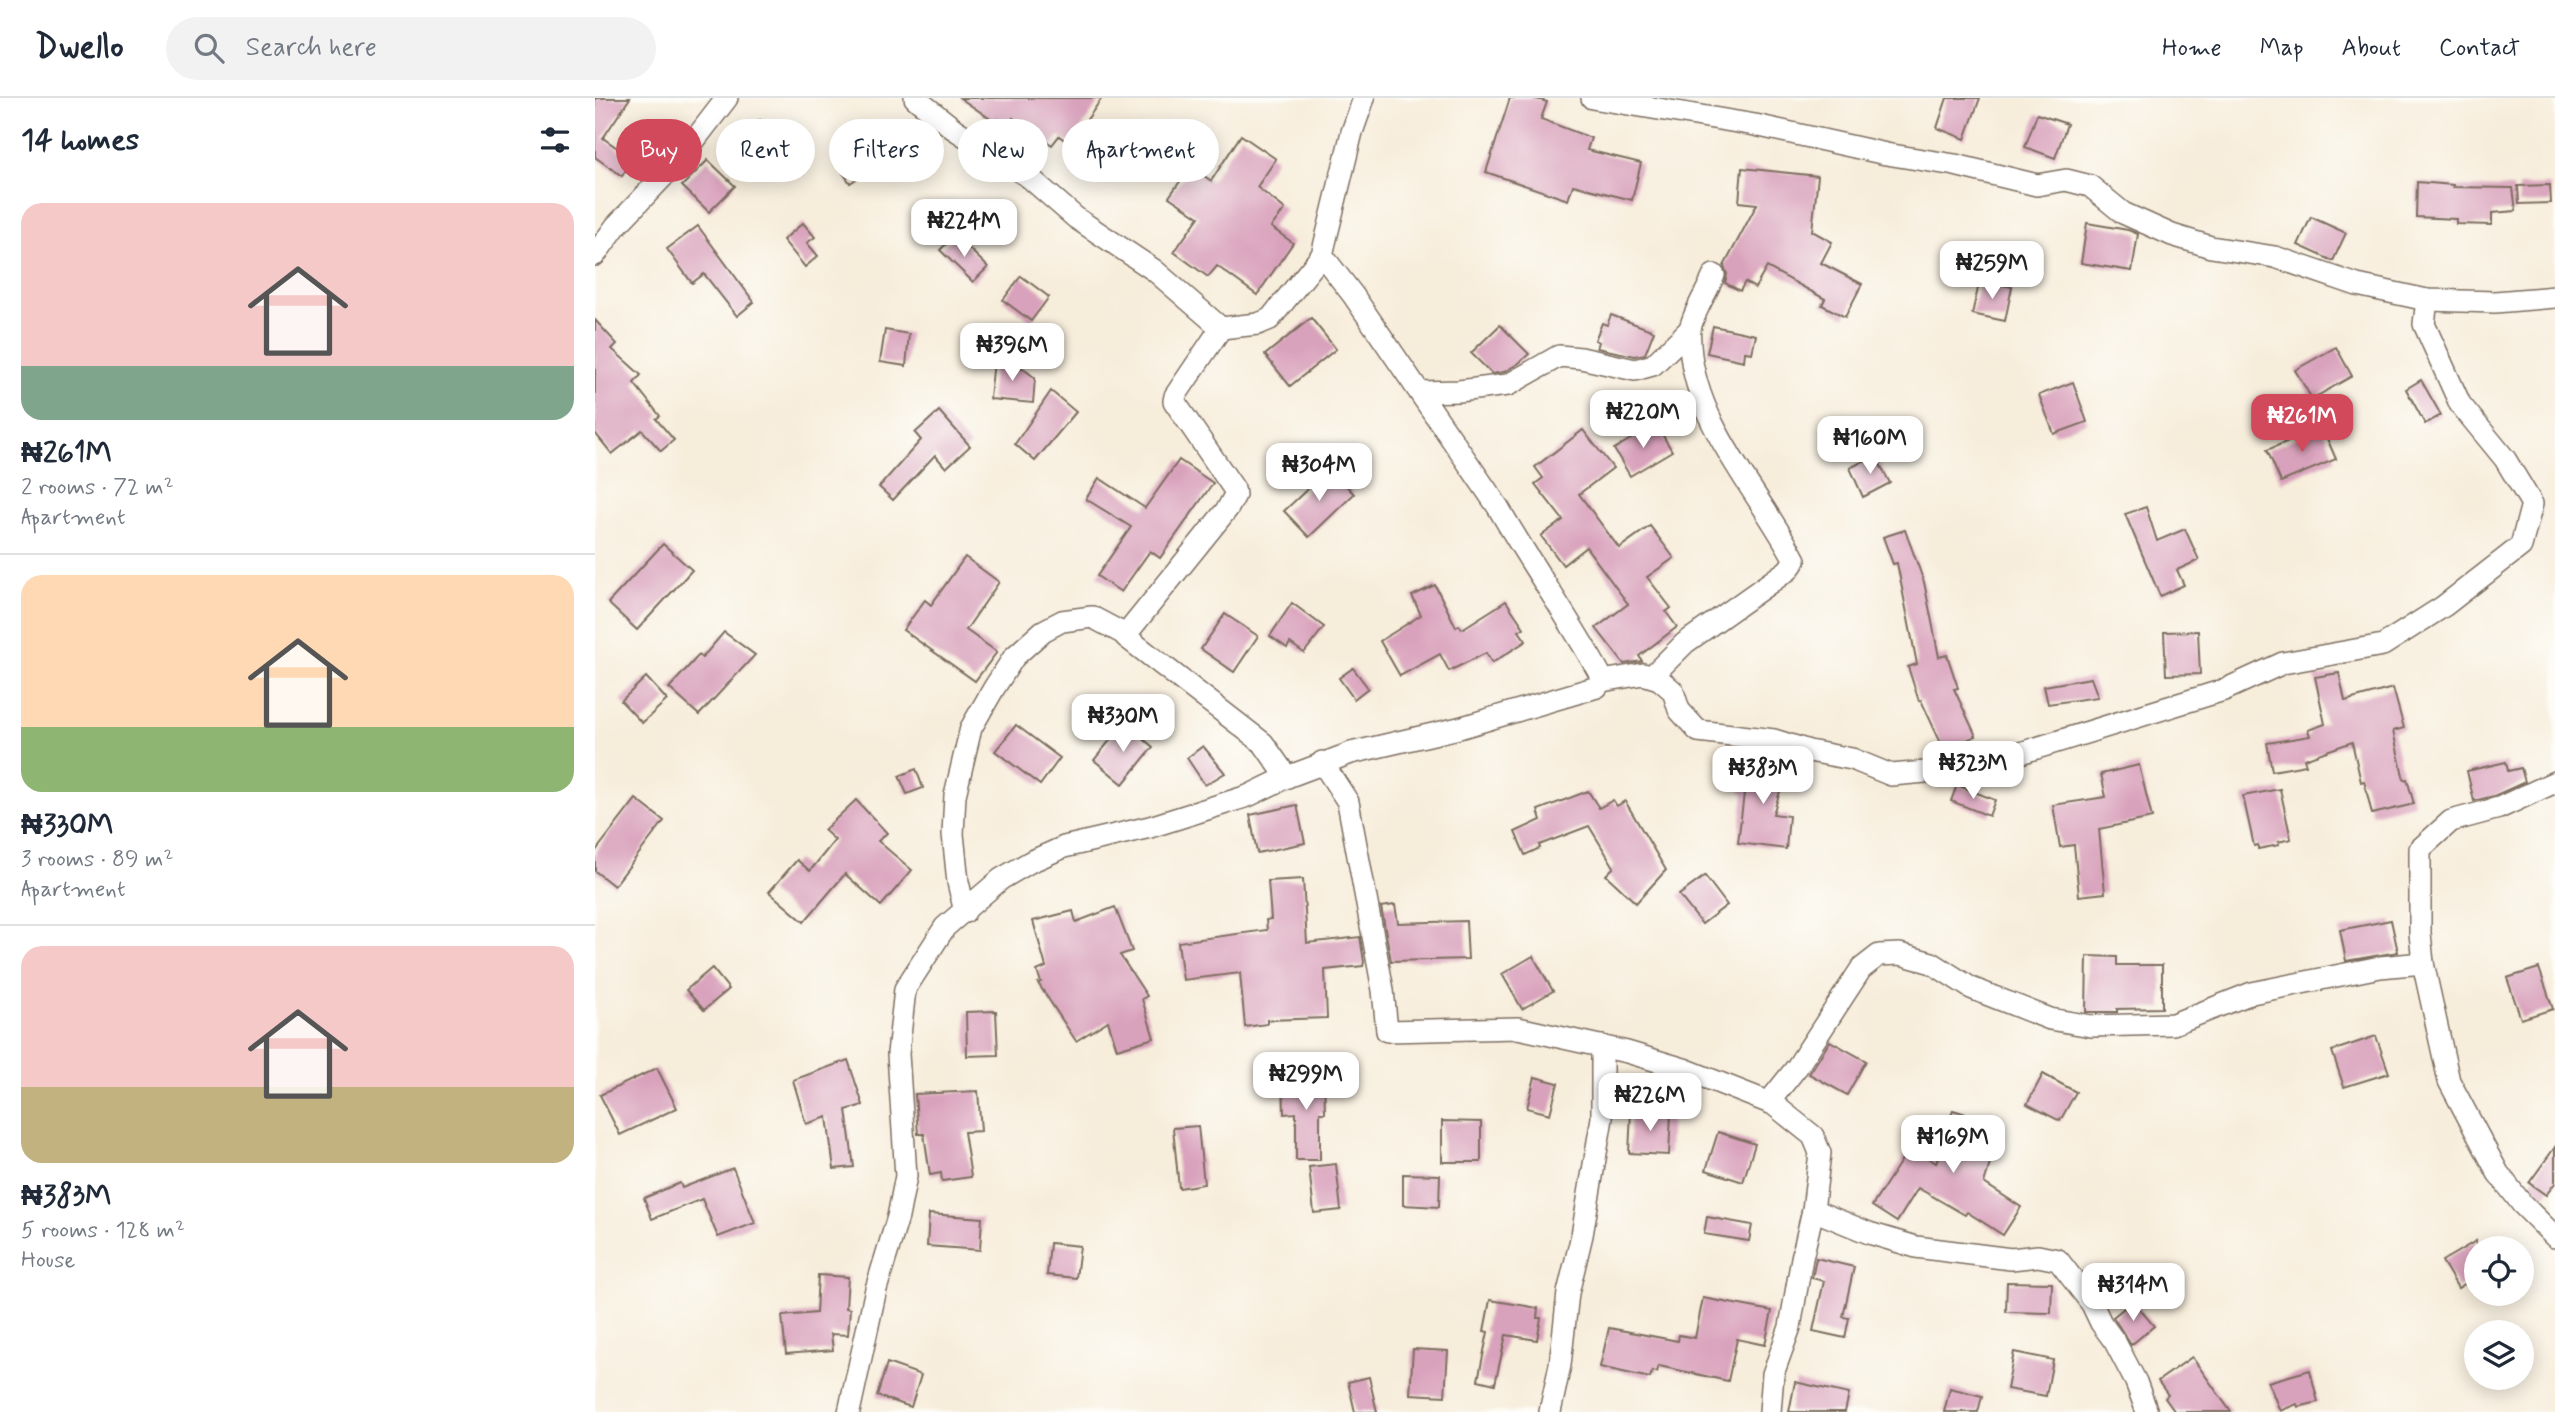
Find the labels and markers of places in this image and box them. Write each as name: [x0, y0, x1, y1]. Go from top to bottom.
pin: ₦224M: [915, 200, 1013, 259]
pin: ₦259M: [1943, 242, 2041, 301]
pin: ₦396M: [963, 324, 1061, 383]
pin: ₦220M: [1594, 390, 1692, 450]
pin: ₦261M: [2253, 394, 2351, 454]
pin: ₦160M: [1821, 416, 1919, 476]
pin: ₦304M: [1270, 444, 1368, 503]
pin: ₦330M: [1074, 694, 1172, 754]
pin: ₦323M: [1924, 742, 2022, 801]
pin: ₦383M: [1714, 746, 1812, 806]
pin: ₦299M: [1257, 1052, 1355, 1112]
pin: ₦226M: [1601, 1074, 1699, 1133]
pin: ₦169M: [1904, 1116, 2002, 1175]
pin: ₦314M: [2084, 1264, 2182, 1323]

